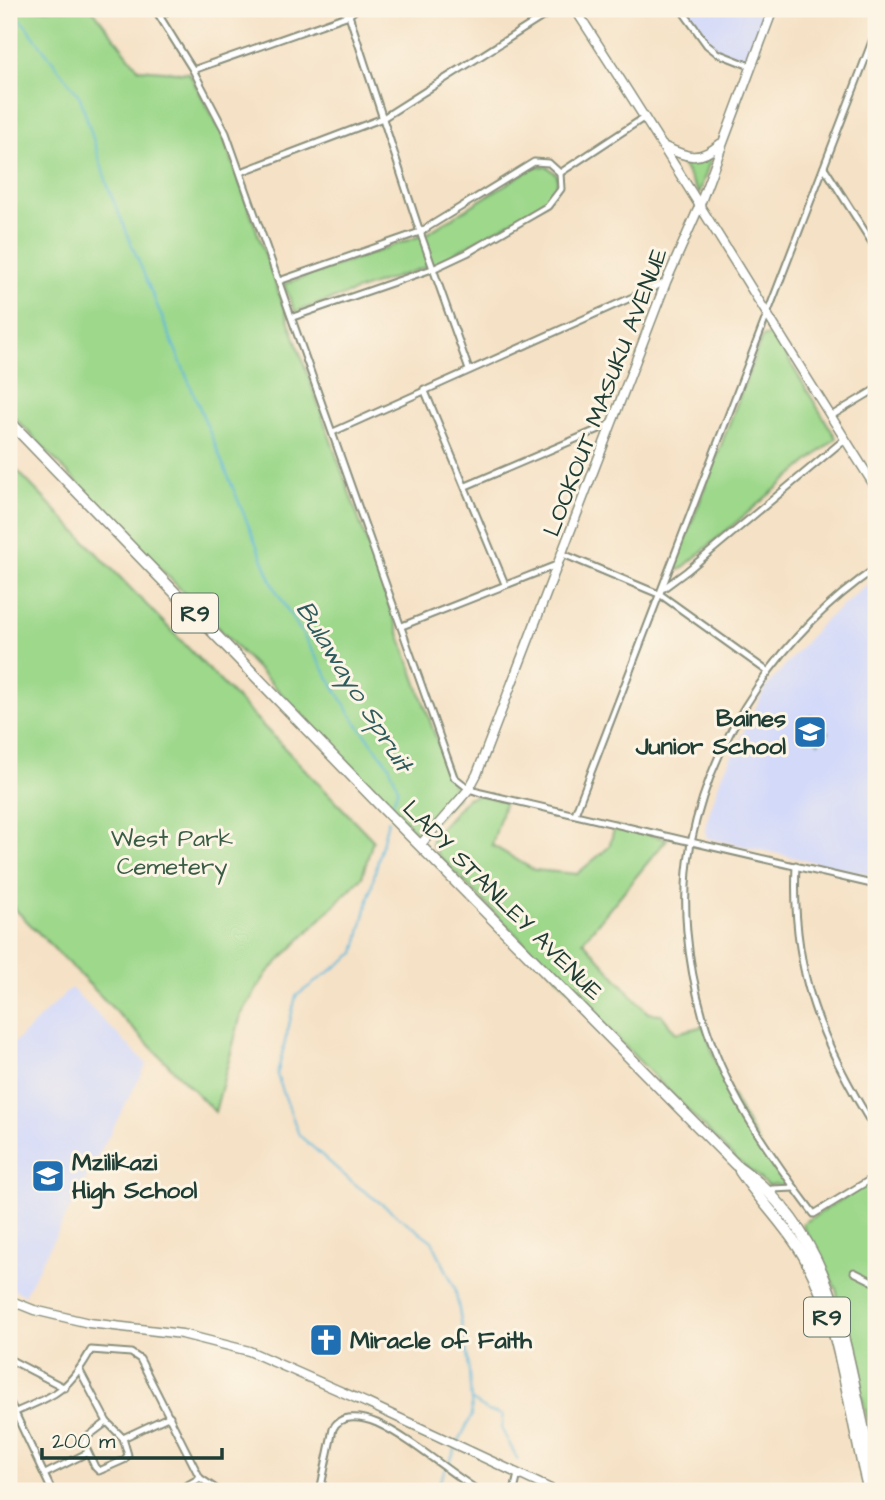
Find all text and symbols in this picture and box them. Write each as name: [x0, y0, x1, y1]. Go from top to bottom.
street label: LOOKOUT MASUKU AVENUE: [535, 243, 677, 542]
road number: R9: [172, 594, 218, 632]
water label: Bulawayo Spruit: [286, 594, 423, 782]
place label: Baines Junior School: [635, 702, 786, 764]
school or university icon: Baines Junior School: [791, 713, 829, 751]
street label: LADY STANLEY AVENUE: [394, 793, 610, 1009]
park label: West Park Cemetery: [111, 822, 233, 885]
place label: Mzilikazi High School: [72, 1146, 198, 1209]
school or university icon: Mzilikazi High School: [29, 1157, 67, 1195]
road number: R9: [804, 1298, 850, 1336]
church icon: Miracle of Faith: [307, 1321, 345, 1359]
place label: Miracle of Faith: [350, 1324, 533, 1358]
scale bar: [42, 1416, 222, 1460]
text: 200 m: [52, 1427, 116, 1456]

